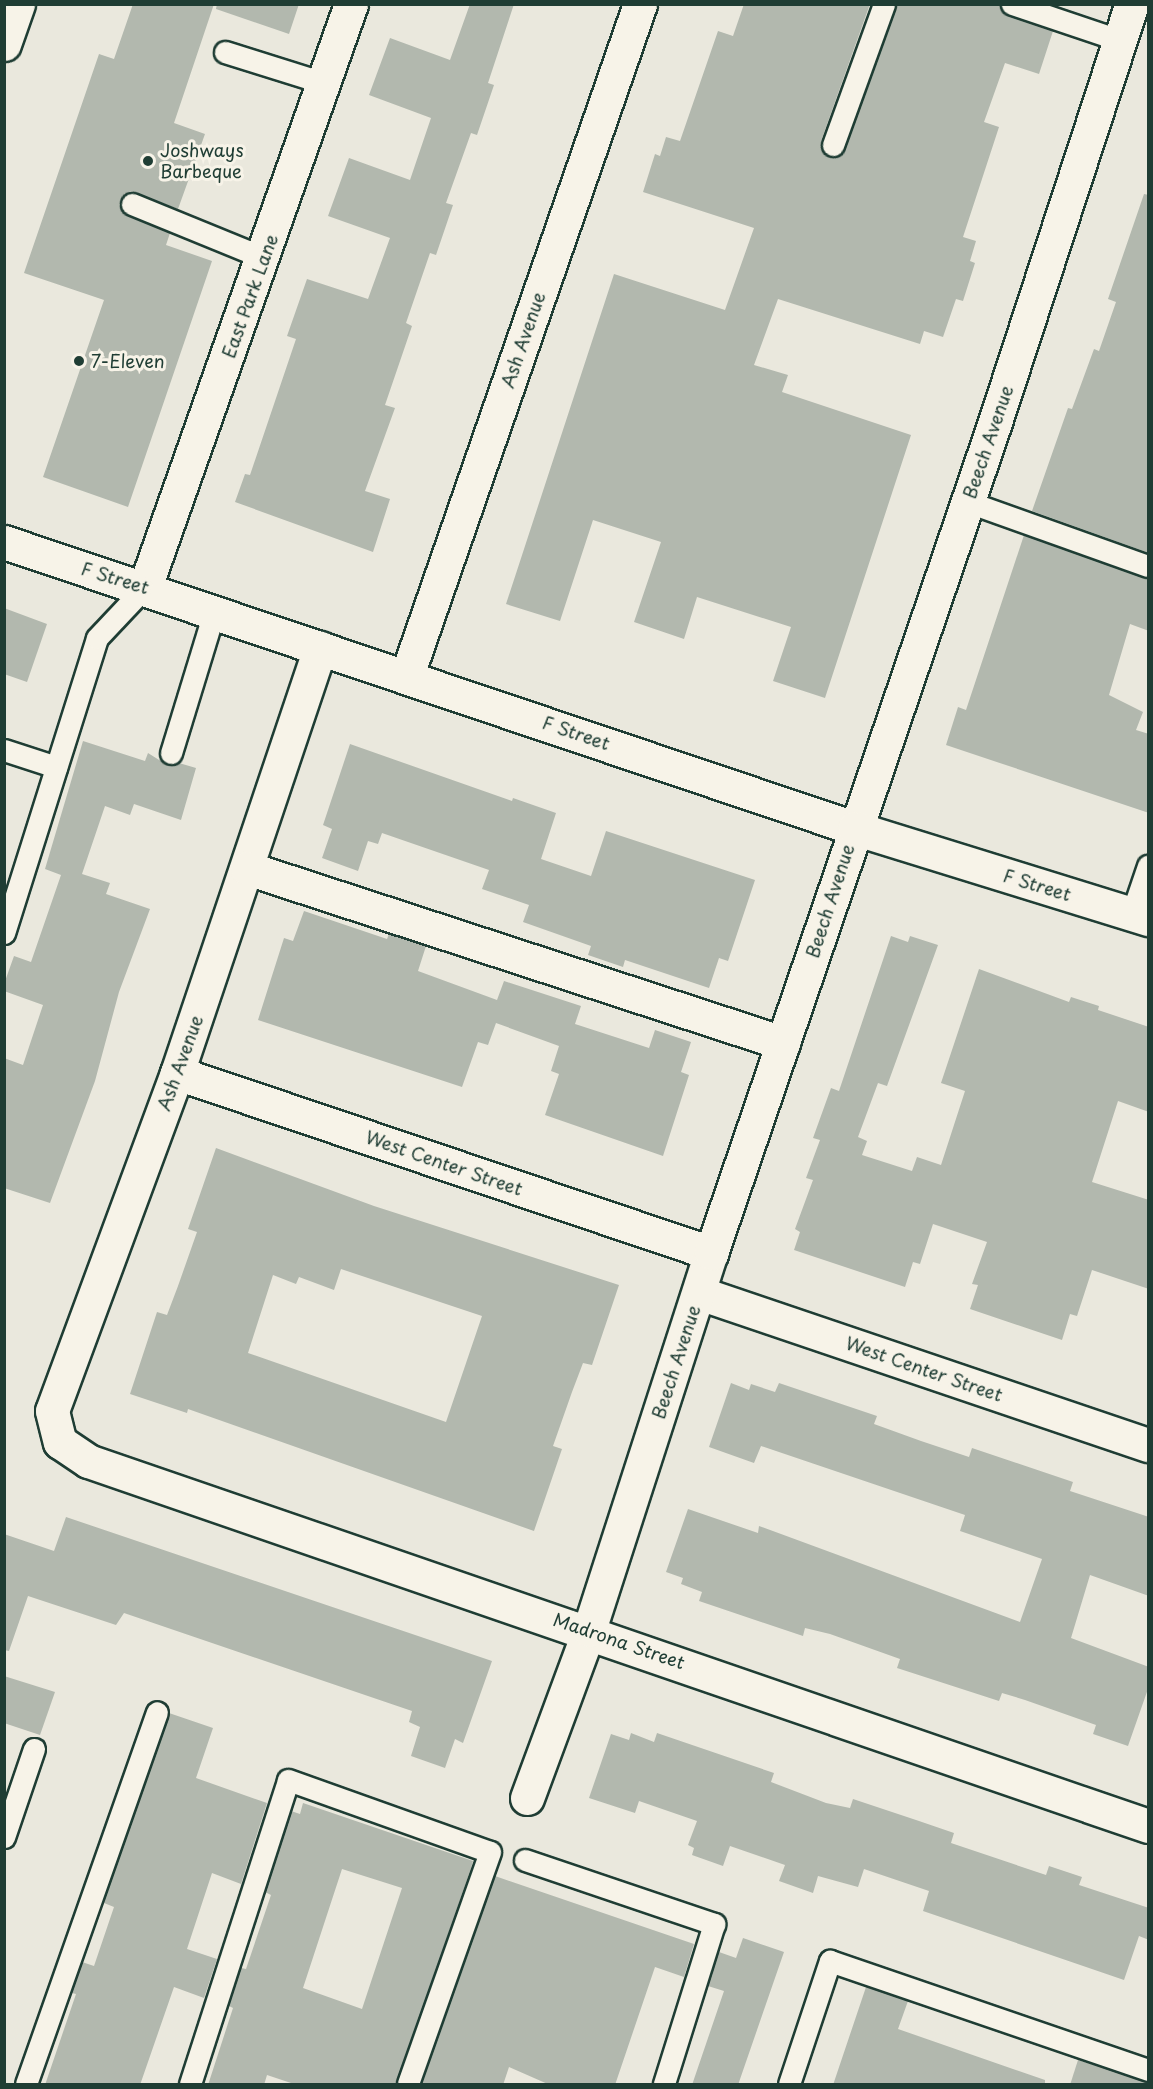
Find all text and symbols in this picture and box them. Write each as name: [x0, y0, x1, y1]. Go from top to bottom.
place label: Joshways Barbeque: [160, 140, 244, 182]
marker: Joshways Barbeque: [141, 154, 155, 168]
street label: East Park Lane: [217, 231, 283, 361]
street label: Ash Avenue: [496, 289, 550, 391]
place label: 7-Eleven: [91, 350, 165, 372]
marker: 7-Eleven: [72, 354, 86, 368]
street label: Beech Avenue: [959, 383, 1017, 501]
street label: F Street: [78, 557, 152, 599]
street label: F Street: [539, 711, 613, 755]
street label: Beech Avenue: [801, 842, 859, 960]
street label: F Street: [1000, 864, 1074, 906]
street label: Ash Avenue: [153, 1012, 207, 1114]
street label: West Center Street: [362, 1126, 526, 1200]
street label: Beech Avenue: [647, 1303, 705, 1421]
street label: West Center Street: [842, 1332, 1006, 1406]
street label: Madrona Street: [550, 1608, 688, 1674]

